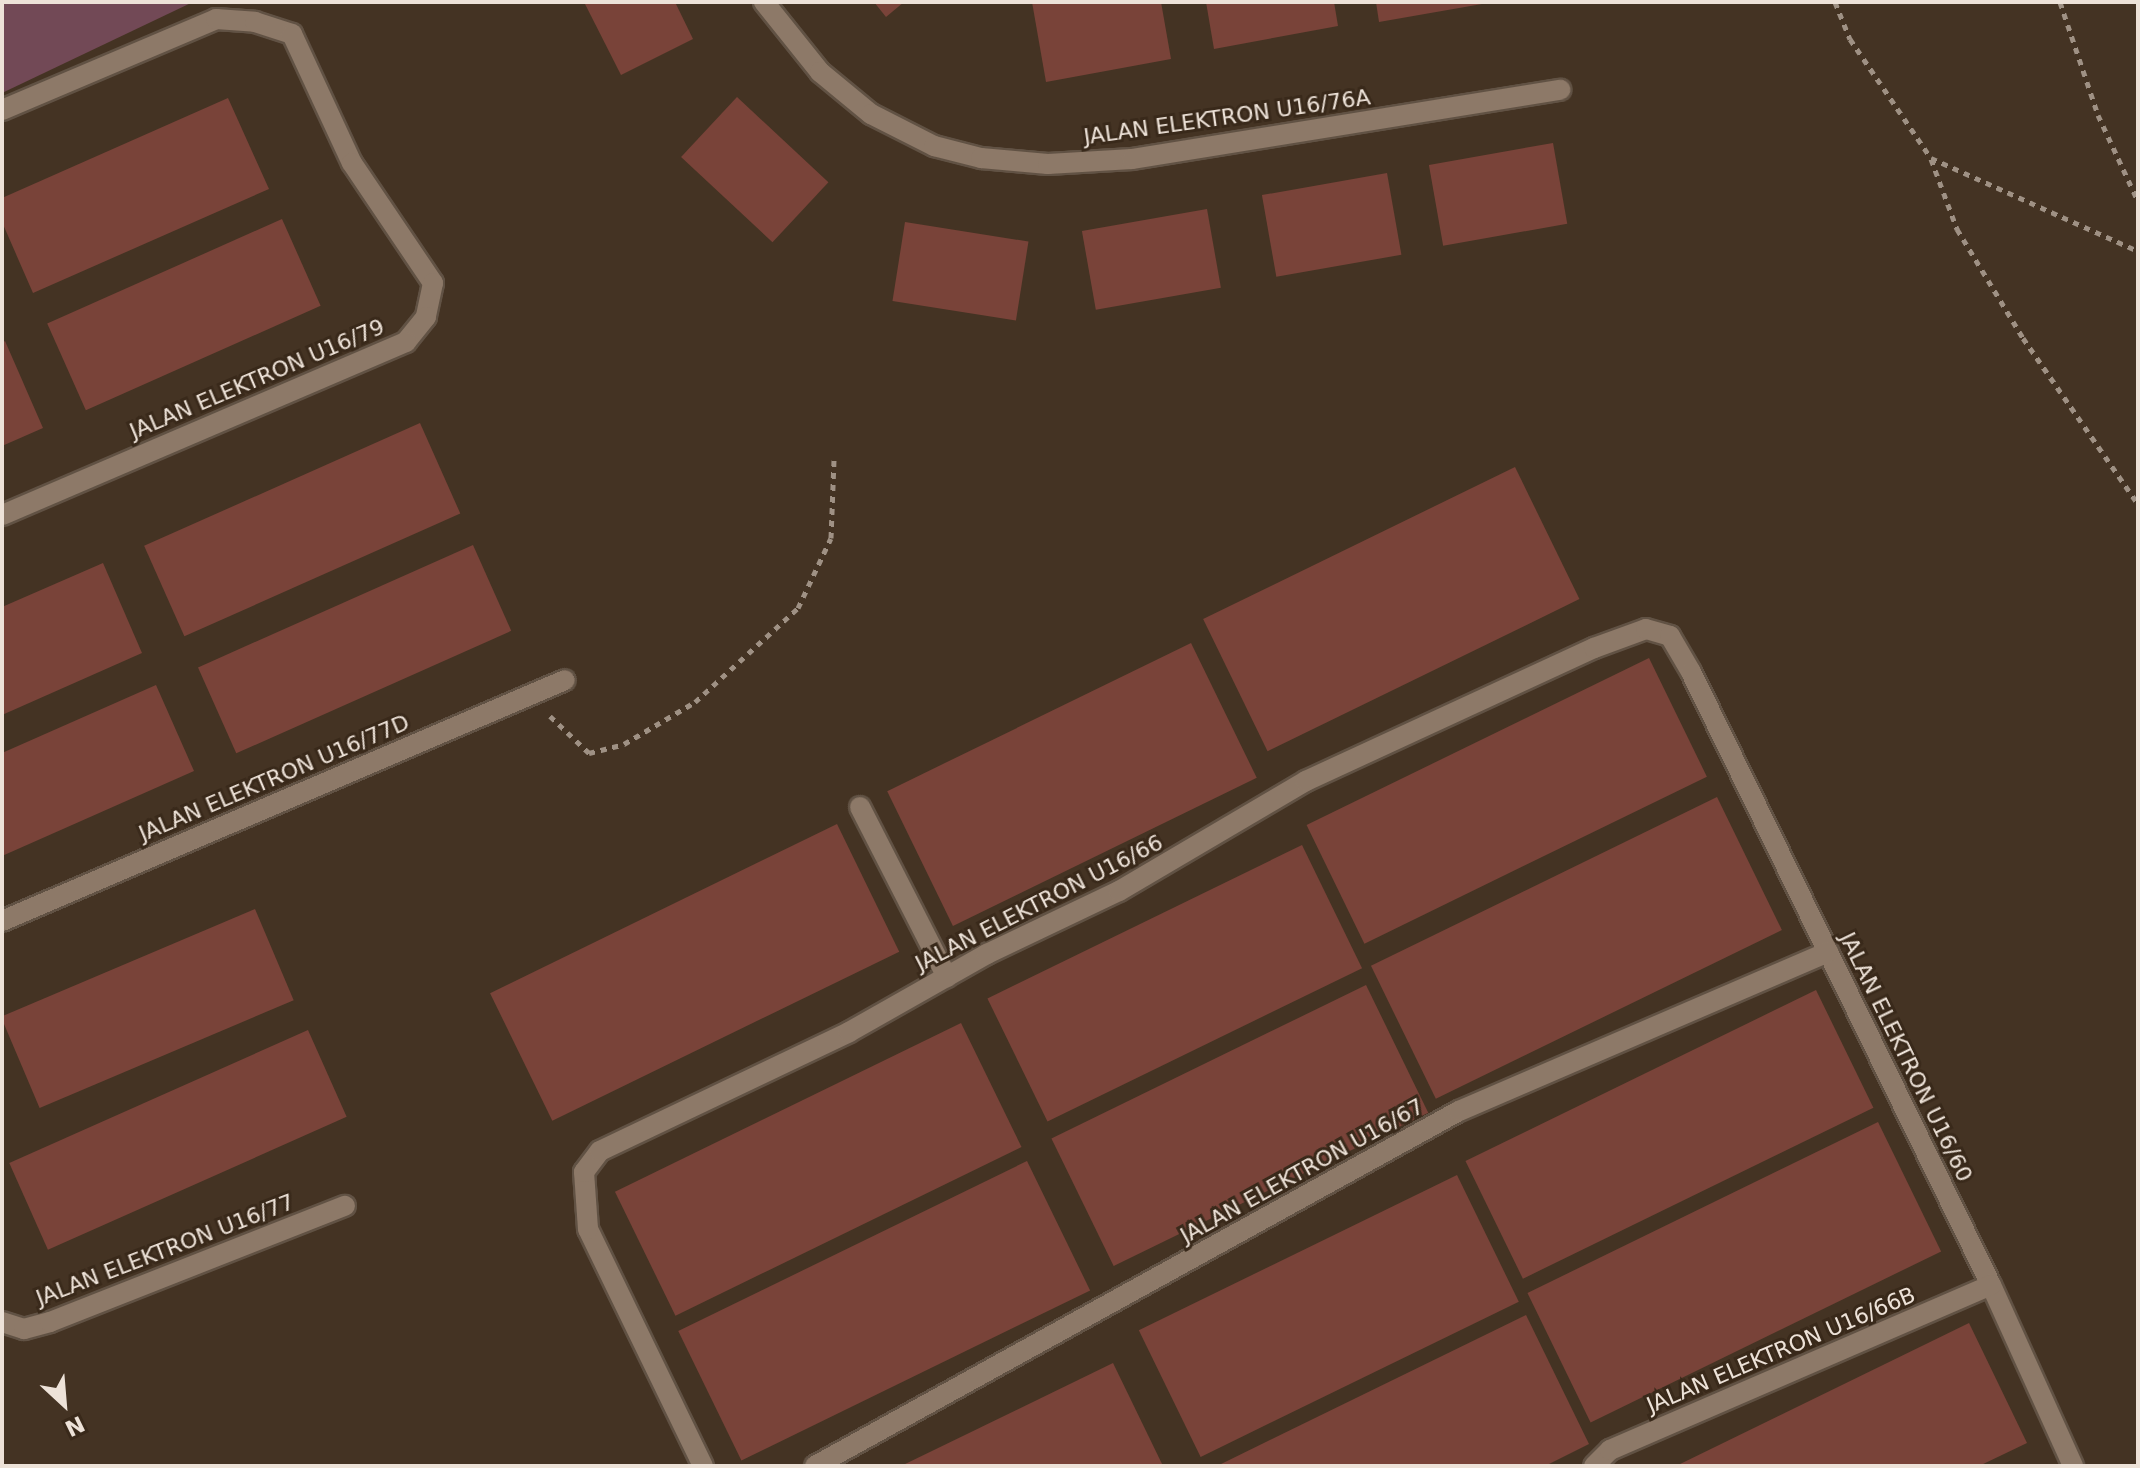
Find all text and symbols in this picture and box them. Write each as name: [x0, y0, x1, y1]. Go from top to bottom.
street label: JALAN ELEKTRON U16/76A: [1082, 84, 1372, 150]
street label: JALAN ELEKTRON U16/79: [126, 313, 388, 445]
street label: JALAN ELEKTRON U16/77D: [135, 709, 413, 847]
street label: JALAN ELEKTRON U16/66: [911, 829, 1167, 977]
street label: JALAN ELEKTRON U16/60: [1834, 928, 1978, 1186]
street label: JALAN ELEKTRON U16/67: [1176, 1093, 1428, 1249]
street label: JALAN ELEKTRON U16/77: [32, 1189, 298, 1311]
street label: JALAN ELEKTRON U16/66B: [1643, 1281, 1919, 1419]
north arrow: [24, 1364, 104, 1444]
text: N: [61, 1411, 89, 1441]

